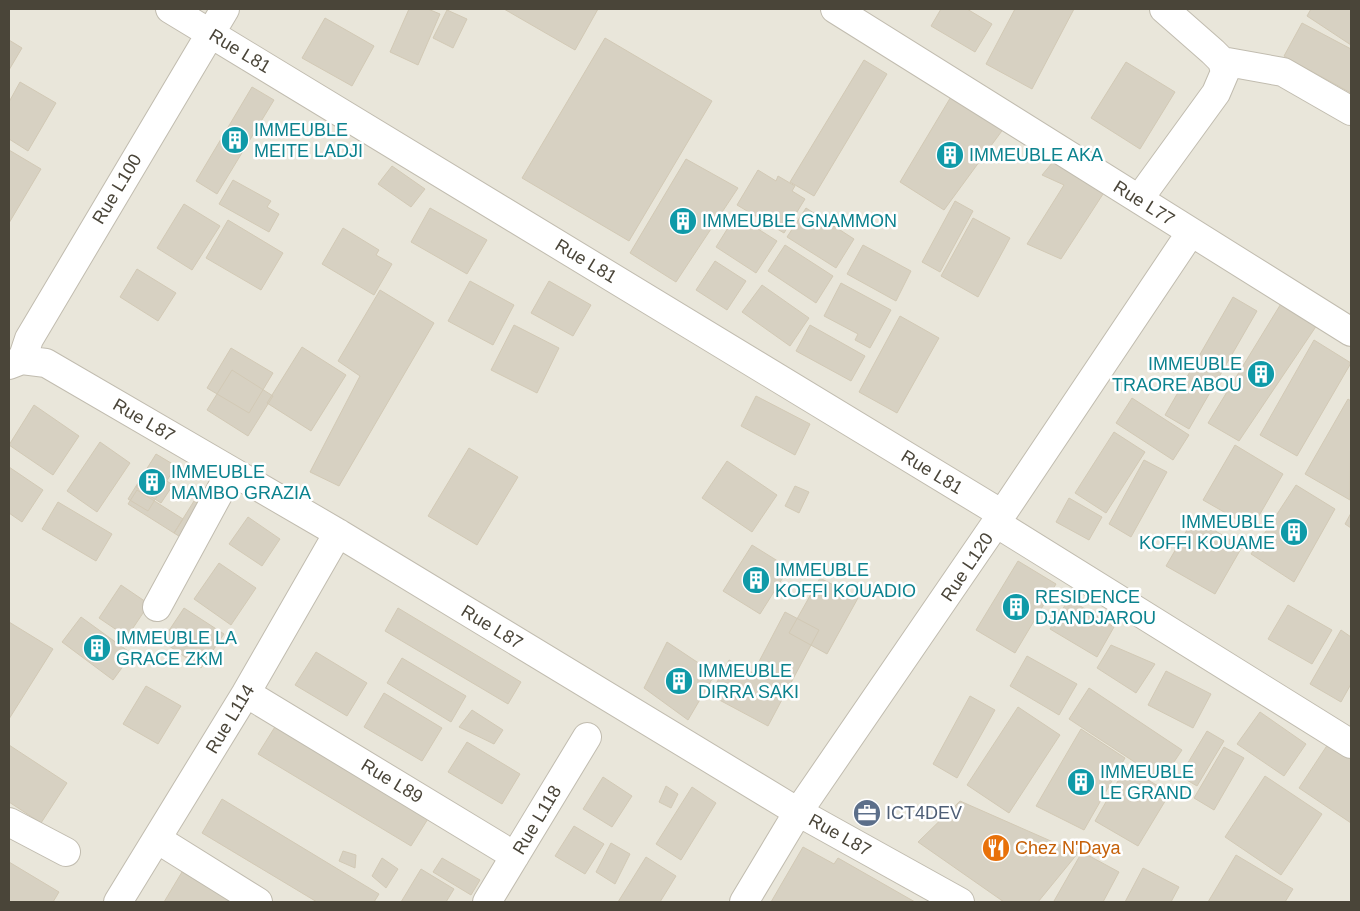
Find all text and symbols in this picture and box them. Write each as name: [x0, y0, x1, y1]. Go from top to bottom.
street label: Rue L81: [206, 25, 274, 77]
place label: IMMEUBLE MEITE LADJI: [254, 120, 363, 161]
building icon: IMMEUBLE MEITE LADJI: [220, 125, 250, 155]
building icon: IMMEUBLE AKA: [935, 140, 965, 170]
place label: IMMEUBLE AKA: [969, 145, 1103, 165]
street label: Rue L100: [88, 150, 146, 228]
street label: Rue L77: [1110, 176, 1178, 230]
building icon: IMMEUBLE GNAMMON: [668, 206, 698, 236]
place label: IMMEUBLE GNAMMON: [702, 211, 897, 231]
street label: Rue L81: [552, 235, 620, 287]
place label: IMMEUBLE TRAORE ABOU: [1112, 354, 1242, 395]
building icon: IMMEUBLE TRAORE ABOU: [1246, 359, 1276, 389]
street label: Rue L87: [110, 394, 178, 446]
street label: Rue L81: [898, 446, 966, 498]
place label: IMMEUBLE MAMBO GRAZIA: [171, 462, 311, 503]
building icon: IMMEUBLE MAMBO GRAZIA: [137, 467, 167, 497]
place label: IMMEUBLE KOFFI KOUAME: [1139, 512, 1275, 553]
building icon: IMMEUBLE KOFFI KOUAME: [1279, 517, 1309, 547]
street label: Rue L120: [937, 529, 997, 605]
place label: IMMEUBLE KOFFI KOUADIO: [775, 560, 916, 601]
building icon: IMMEUBLE KOFFI KOUADIO: [741, 565, 771, 595]
place label: RESIDENCE DJANDJAROU: [1035, 587, 1156, 628]
building icon: RESIDENCE DJANDJAROU: [1001, 592, 1031, 622]
street label: Rue L87: [458, 601, 526, 653]
place label: IMMEUBLE LA GRACE ZKM: [116, 628, 237, 669]
building icon: IMMEUBLE LA GRACE ZKM: [82, 633, 112, 663]
place label: IMMEUBLE DIRRA SAKI: [698, 661, 799, 702]
building icon: IMMEUBLE DIRRA SAKI: [664, 666, 694, 696]
street label: Rue L114: [202, 681, 258, 757]
street label: Rue L89: [358, 755, 426, 807]
place label: IMMEUBLE LE GRAND: [1100, 762, 1194, 803]
building icon: IMMEUBLE LE GRAND: [1066, 767, 1096, 797]
street label: Rue L118: [509, 782, 565, 858]
office icon: ICT4DEV: [852, 798, 882, 828]
place label: ICT4DEV: [886, 803, 962, 823]
street label: Rue L87: [805, 810, 875, 860]
restaurant icon: Chez N'Daya: [981, 833, 1011, 863]
place label: Chez N'Daya: [1015, 838, 1121, 858]

